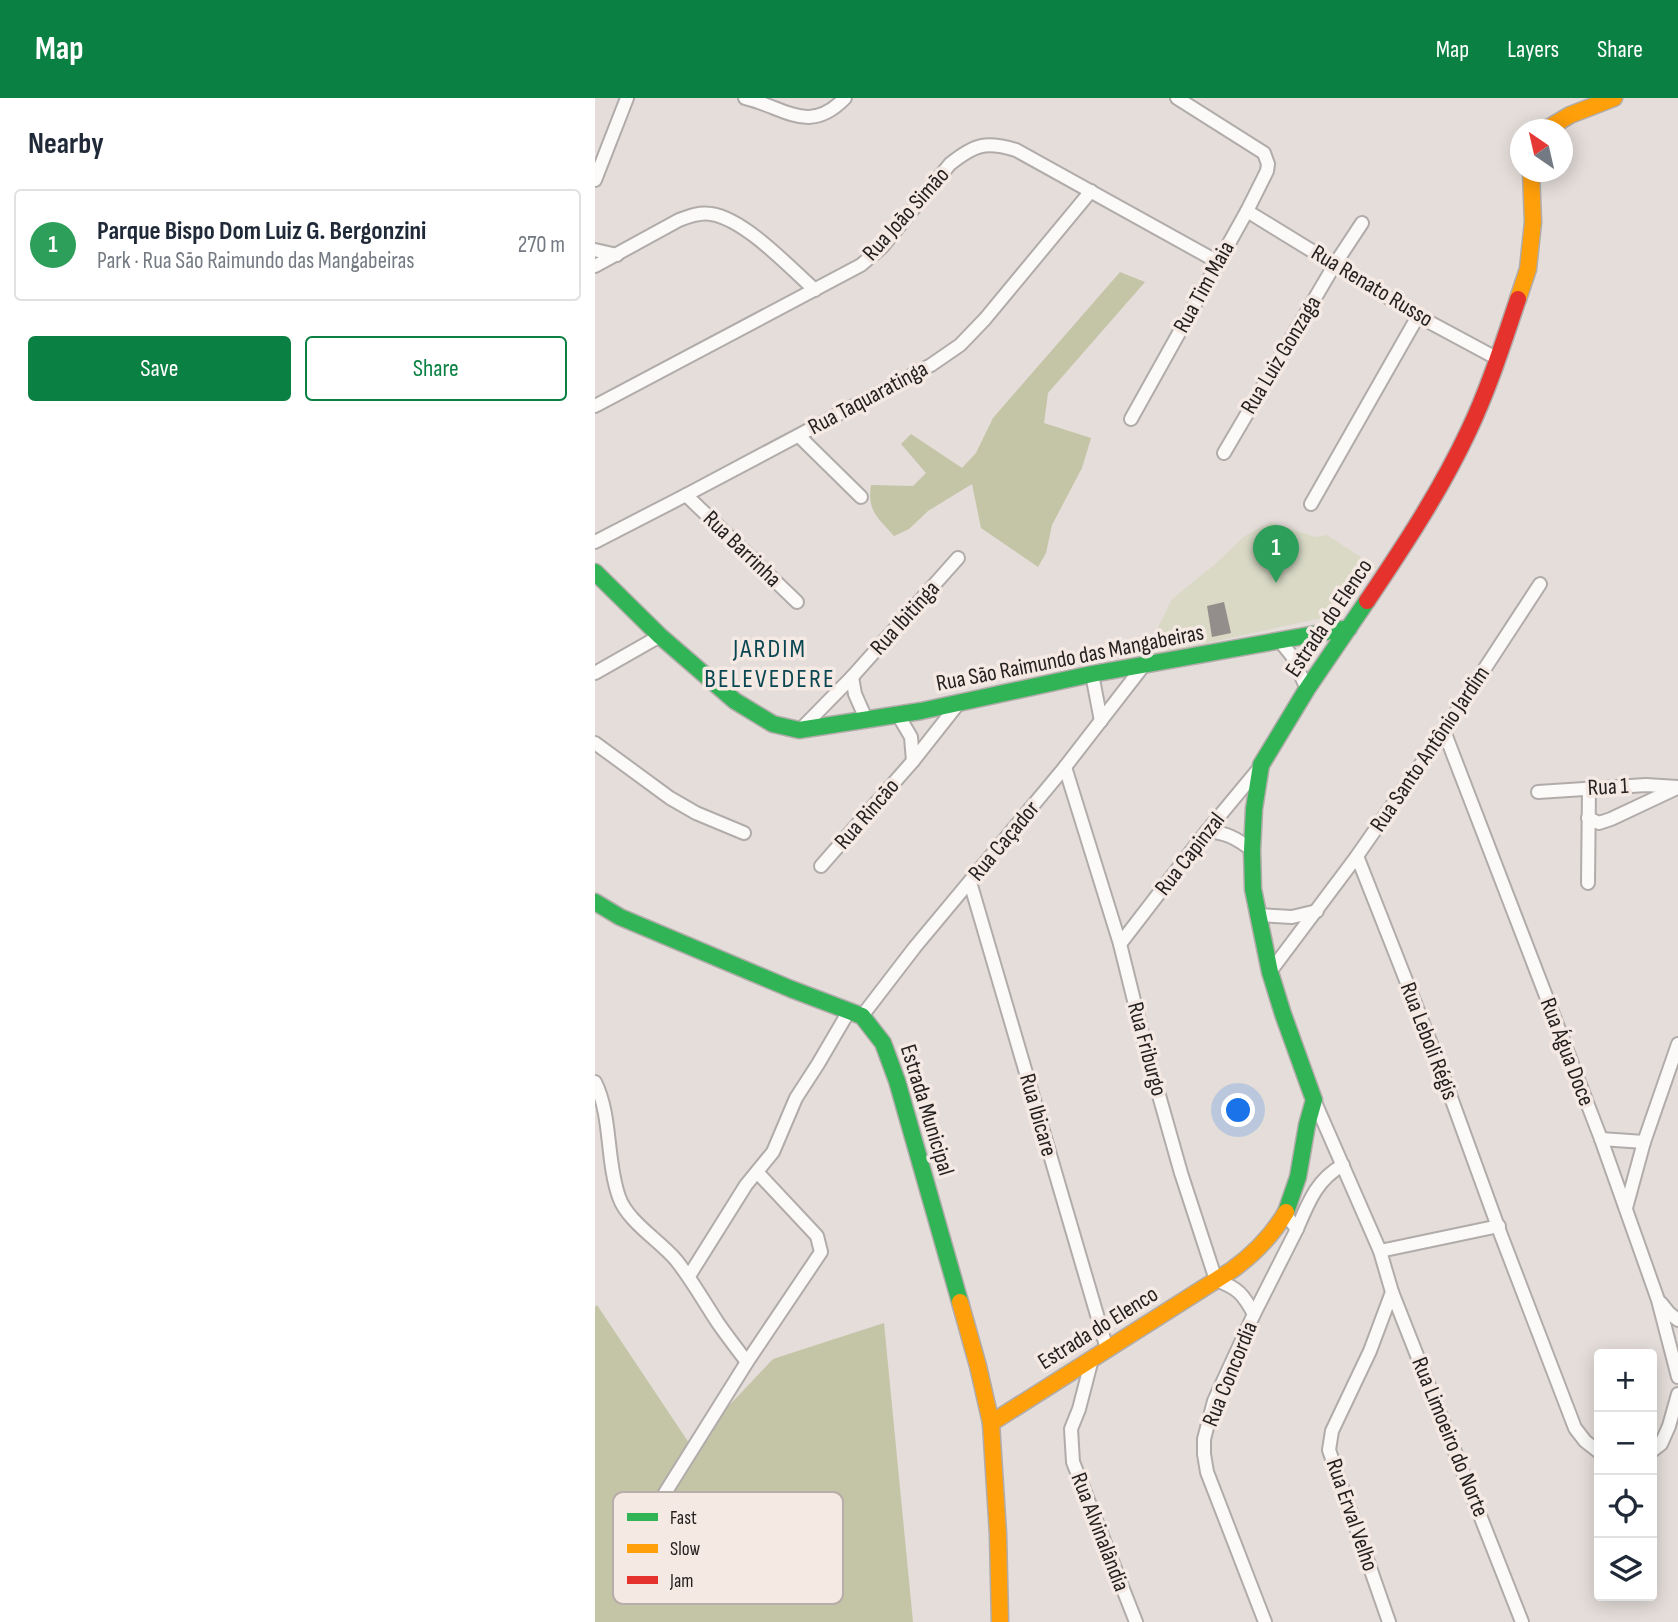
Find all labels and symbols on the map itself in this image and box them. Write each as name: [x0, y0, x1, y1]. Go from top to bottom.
north arrow: [1510, 119, 1573, 182]
street label: Rua João Simão: [857, 161, 955, 267]
street label: Rua Tim Maia: [1167, 236, 1241, 338]
street label: Rua Renato Russo: [1306, 239, 1438, 333]
street label: Rua Luiz Gonzaga: [1235, 291, 1327, 419]
street label: Rua Taquaratinga: [803, 355, 933, 441]
street label: Rua Barrinha: [697, 505, 787, 593]
pin: 1: [1253, 525, 1299, 583]
street label: Estrada do Elenco: [1279, 554, 1379, 682]
street label: Rua Ibitinga: [864, 575, 946, 661]
street label: Rua São Raimundo das Mangabeiras: [934, 618, 1206, 698]
district label: JARDIM BELEVEDERE: [704, 634, 836, 695]
street label: Rua Santo Antônio Jardim: [1364, 661, 1496, 837]
street label: Rua 1: [1587, 772, 1629, 802]
street label: Rua Rincão: [829, 773, 905, 855]
street label: Rua Caçador: [962, 795, 1046, 887]
street label: Rua Capinzal: [1149, 807, 1231, 901]
street label: Rua Leboli Régis: [1394, 978, 1464, 1104]
street label: Rua Água Doce: [1534, 994, 1600, 1110]
street label: Rua Friburgo: [1121, 999, 1173, 1099]
street label: Estrada Municipal: [894, 1041, 960, 1179]
street label: Rua Ibicare: [1013, 1071, 1063, 1159]
your location: [1221, 1093, 1255, 1127]
street label: Estrada do Elenco: [1033, 1280, 1163, 1376]
street label: Rua Concordia: [1196, 1317, 1264, 1431]
street label: Rua Limoeiro do Norte: [1405, 1353, 1495, 1521]
street label: Rua Erval Velho: [1320, 1455, 1384, 1575]
street label: Rua Alvinalândia: [1065, 1469, 1135, 1595]
legend: [613, 1492, 843, 1604]
text: Fast: [670, 1507, 697, 1530]
text: Slow: [670, 1538, 700, 1561]
text: Jam: [669, 1570, 693, 1593]

